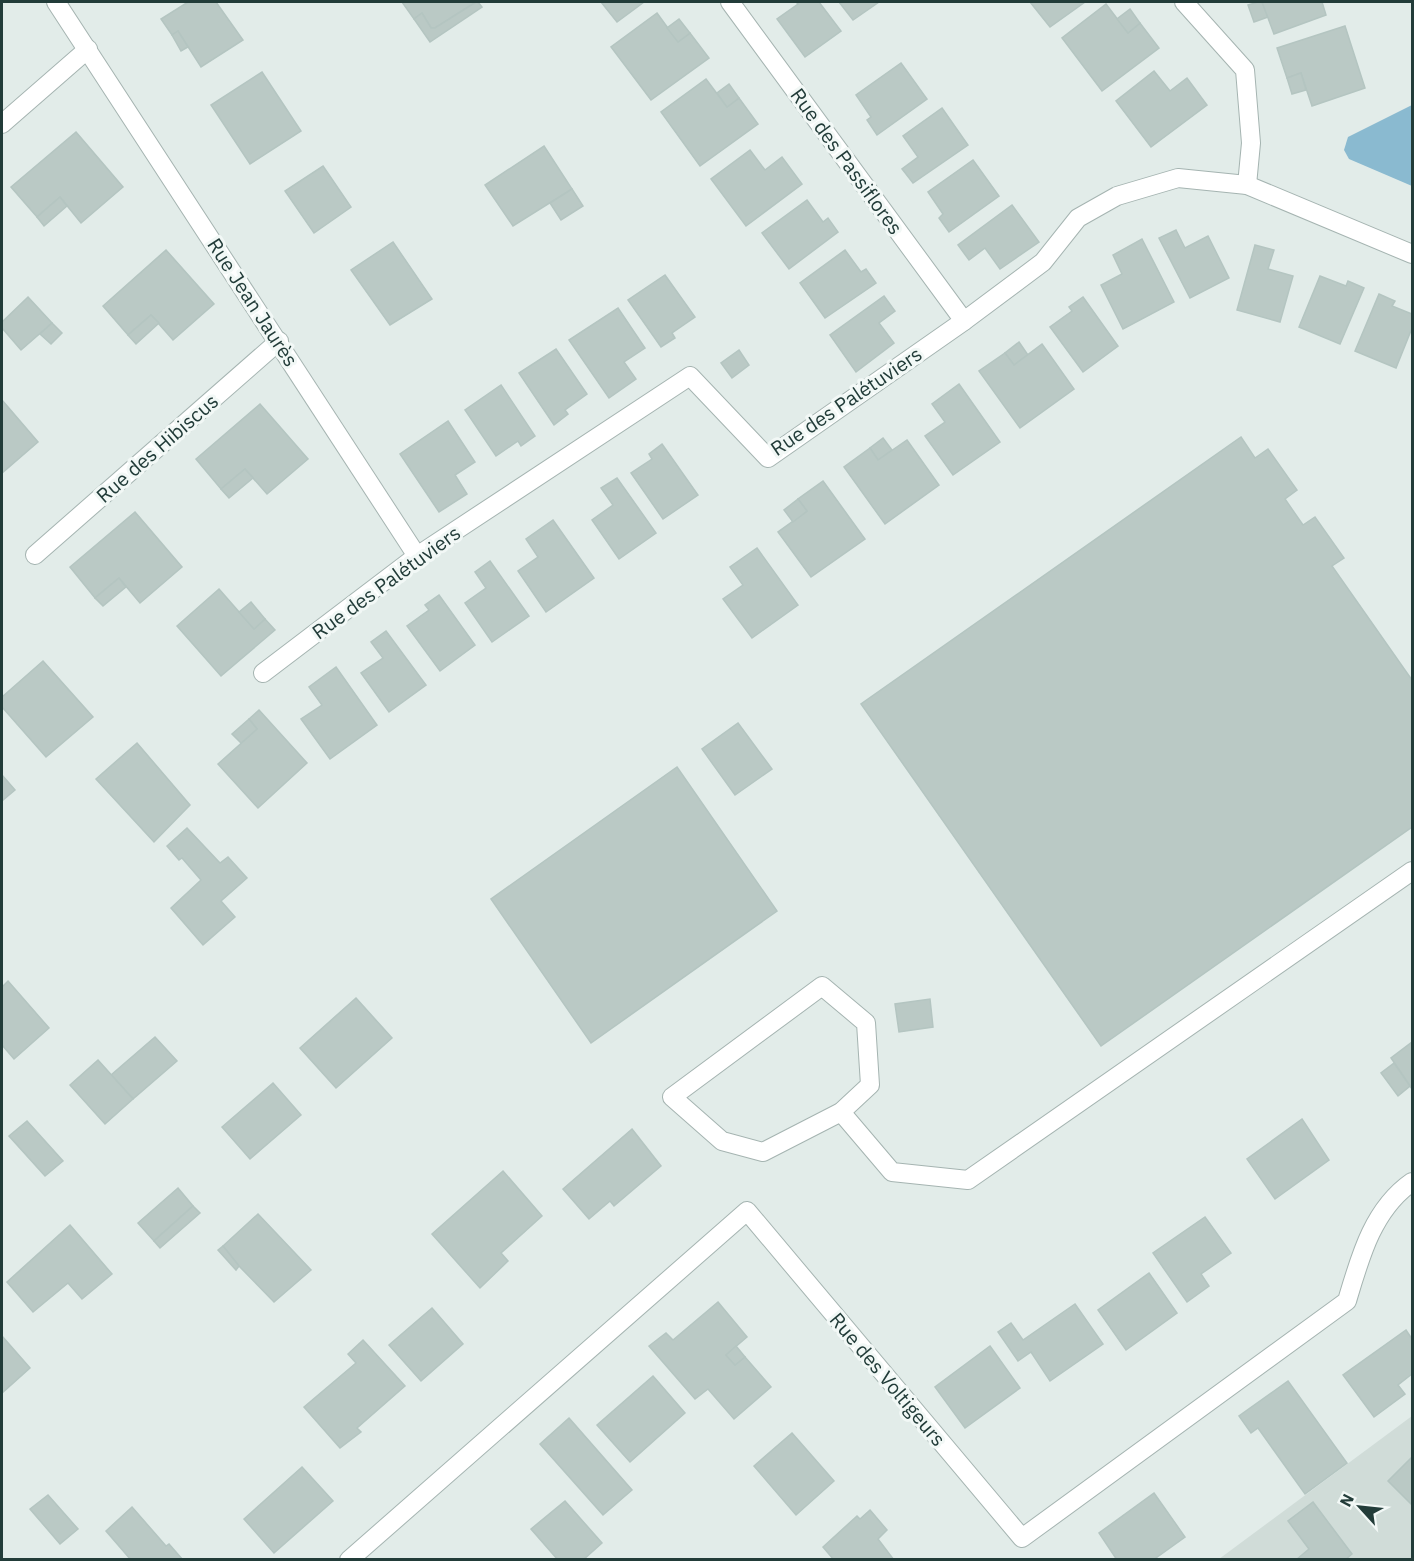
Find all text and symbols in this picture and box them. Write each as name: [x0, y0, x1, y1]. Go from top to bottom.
street label: Rue des Passiflores: [785, 82, 909, 240]
street label: Rue Jean Jaurès: [201, 233, 305, 371]
street label: Rue des Palétuviers: [765, 340, 927, 462]
street label: Rue des Hibiscus: [90, 387, 224, 509]
street label: Rue des Palétuviers: [306, 519, 466, 645]
street label: Rue des Voltigeurs: [824, 1306, 952, 1452]
north arrow: [1330, 1477, 1390, 1537]
text: N: [1335, 1490, 1358, 1510]

